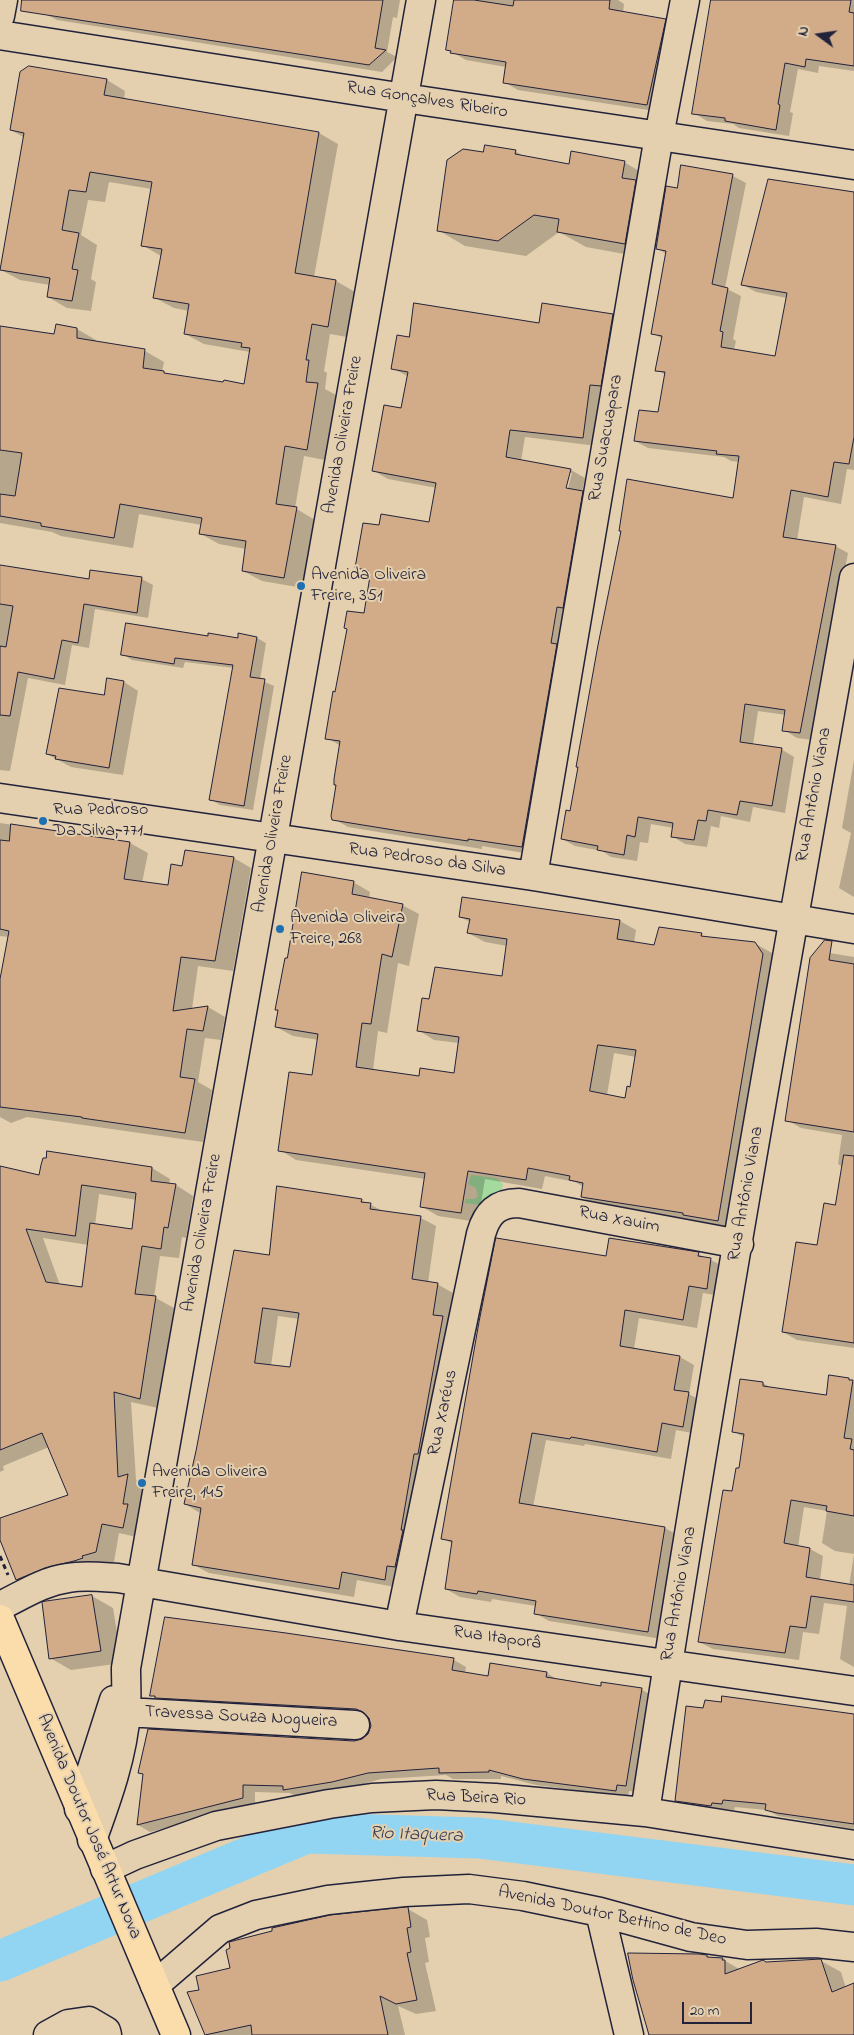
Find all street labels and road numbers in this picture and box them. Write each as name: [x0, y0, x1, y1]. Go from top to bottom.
street label: Rua Gonçalves Ribeiro: [345, 78, 509, 124]
street label: Avenida Oliveira Freire: [319, 354, 369, 516]
street label: Rua Suacuapara: [585, 373, 629, 503]
street label: Rua Antônio Viana: [792, 726, 838, 864]
street label: Avenida Oliveira Freire: [249, 753, 299, 915]
street label: Rua Pedroso da Silva: [347, 839, 507, 883]
street label: Rua Antônio Viana: [724, 1125, 770, 1263]
street label: Avenida Oliveira Freire: [178, 1152, 228, 1314]
street label: Rua Xauim: [577, 1203, 661, 1239]
street label: Rua Xaréus: [424, 1368, 464, 1458]
street label: Rua Antônio Viana: [657, 1525, 703, 1663]
street label: Rua Itaporâ: [451, 1622, 543, 1656]
street label: Travessa Souza Nogueira: [144, 1702, 338, 1734]
street label: Avenida Doutor José Artur Nova: [31, 1711, 145, 1943]
street label: Rua Beira Rio: [425, 1786, 527, 1812]
street label: Avenida Doutor Bettino de Deo: [496, 1882, 728, 1952]

